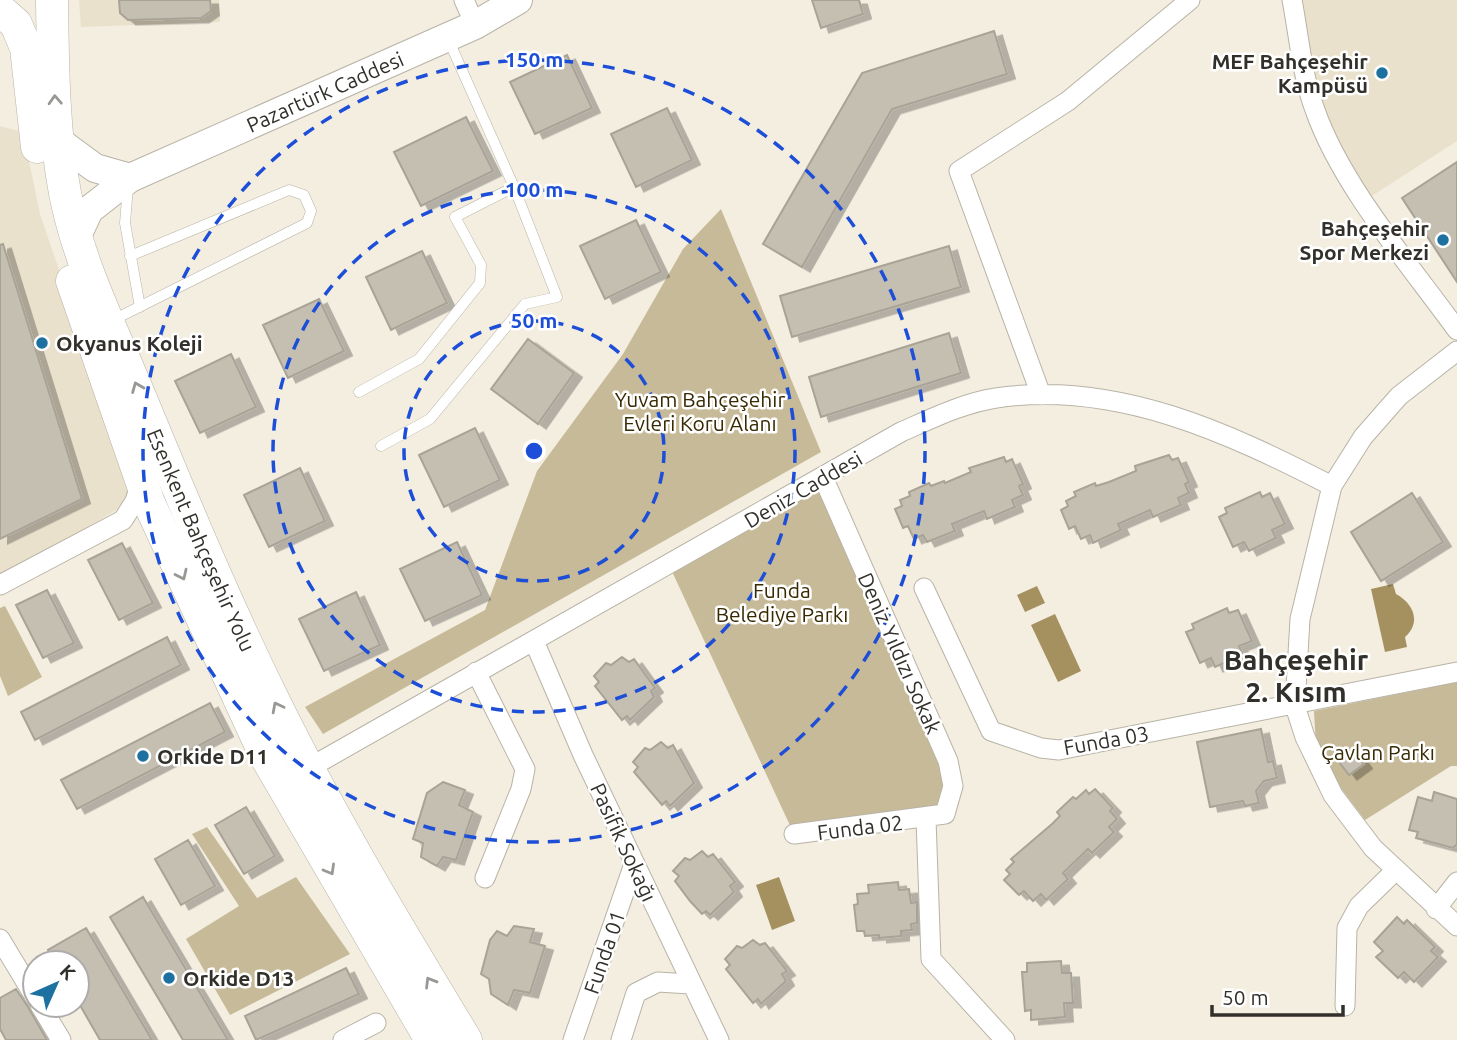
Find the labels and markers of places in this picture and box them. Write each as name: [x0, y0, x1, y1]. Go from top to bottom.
place label: MEF Bahçeşehir Kampüsü: [1212, 49, 1368, 97]
marker: MEF Bahçeşehir Kampüsü: [1374, 65, 1390, 81]
place label: Bahçeşehir Spor Merkezi: [1299, 216, 1429, 264]
marker: Bahçeşehir Spor Merkezi: [1435, 232, 1451, 248]
place label: Okyanus Koleji: [56, 331, 203, 355]
marker: Okyanus Koleji: [34, 335, 50, 351]
centre of rings: [522, 439, 546, 463]
place label: Orkide D11: [157, 744, 268, 768]
marker: Orkide D11: [135, 748, 151, 764]
place label: Orkide D13: [183, 966, 294, 990]
marker: Orkide D13: [161, 970, 177, 986]

